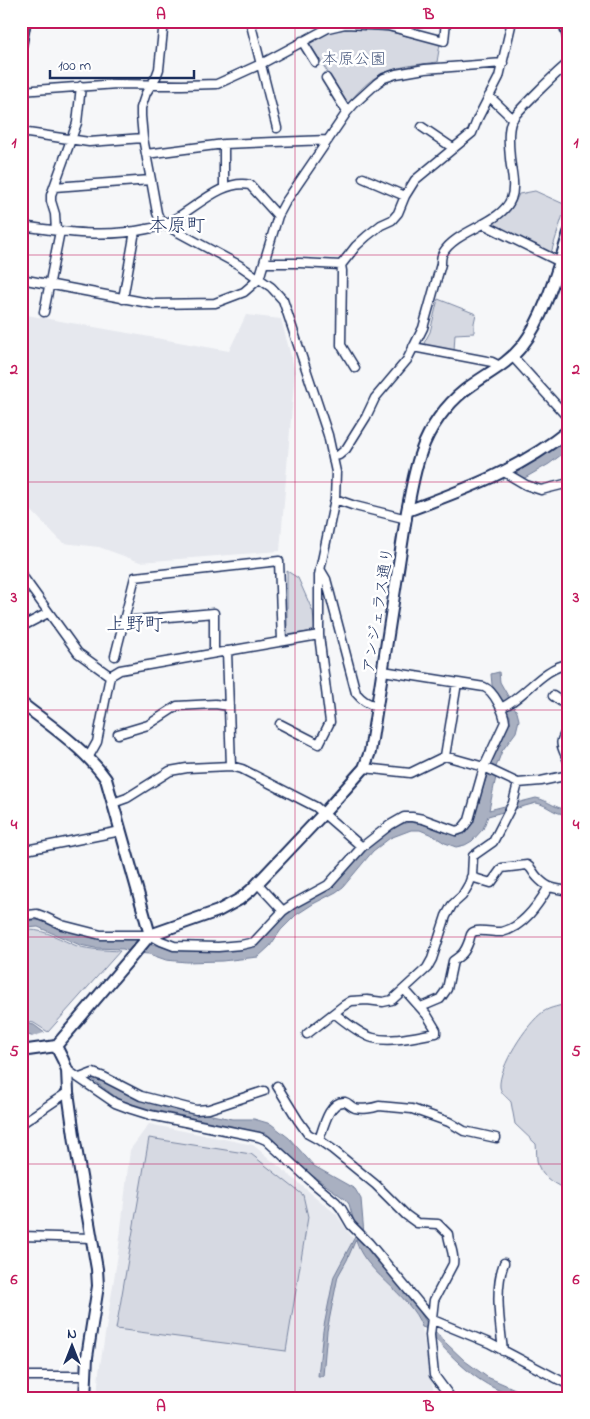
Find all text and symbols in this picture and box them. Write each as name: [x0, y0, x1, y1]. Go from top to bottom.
text: A: [156, 3, 166, 27]
text: B: [423, 3, 435, 27]
scale bar: [50, 48, 194, 80]
park label: 本原公園: [322, 48, 386, 72]
text: 100 m: [58, 55, 91, 77]
text: 1: [11, 131, 17, 155]
text: 1: [573, 131, 579, 155]
district label: 本原町: [148, 213, 206, 240]
text: 2: [9, 358, 18, 382]
text: 2: [571, 358, 580, 382]
street label: アンジェラス通り: [357, 546, 401, 675]
text: 3: [10, 586, 18, 610]
text: 3: [572, 586, 580, 610]
district label: 上野町: [106, 612, 164, 639]
text: 4: [10, 813, 18, 837]
text: 4: [572, 813, 580, 837]
text: 5: [9, 1040, 19, 1064]
text: 5: [571, 1040, 581, 1064]
text: 6: [9, 1268, 18, 1292]
text: 6: [571, 1268, 580, 1292]
north arrow: [48, 1322, 98, 1372]
text: N: [67, 1324, 77, 1345]
text: A: [156, 1395, 166, 1419]
text: B: [423, 1395, 435, 1419]

